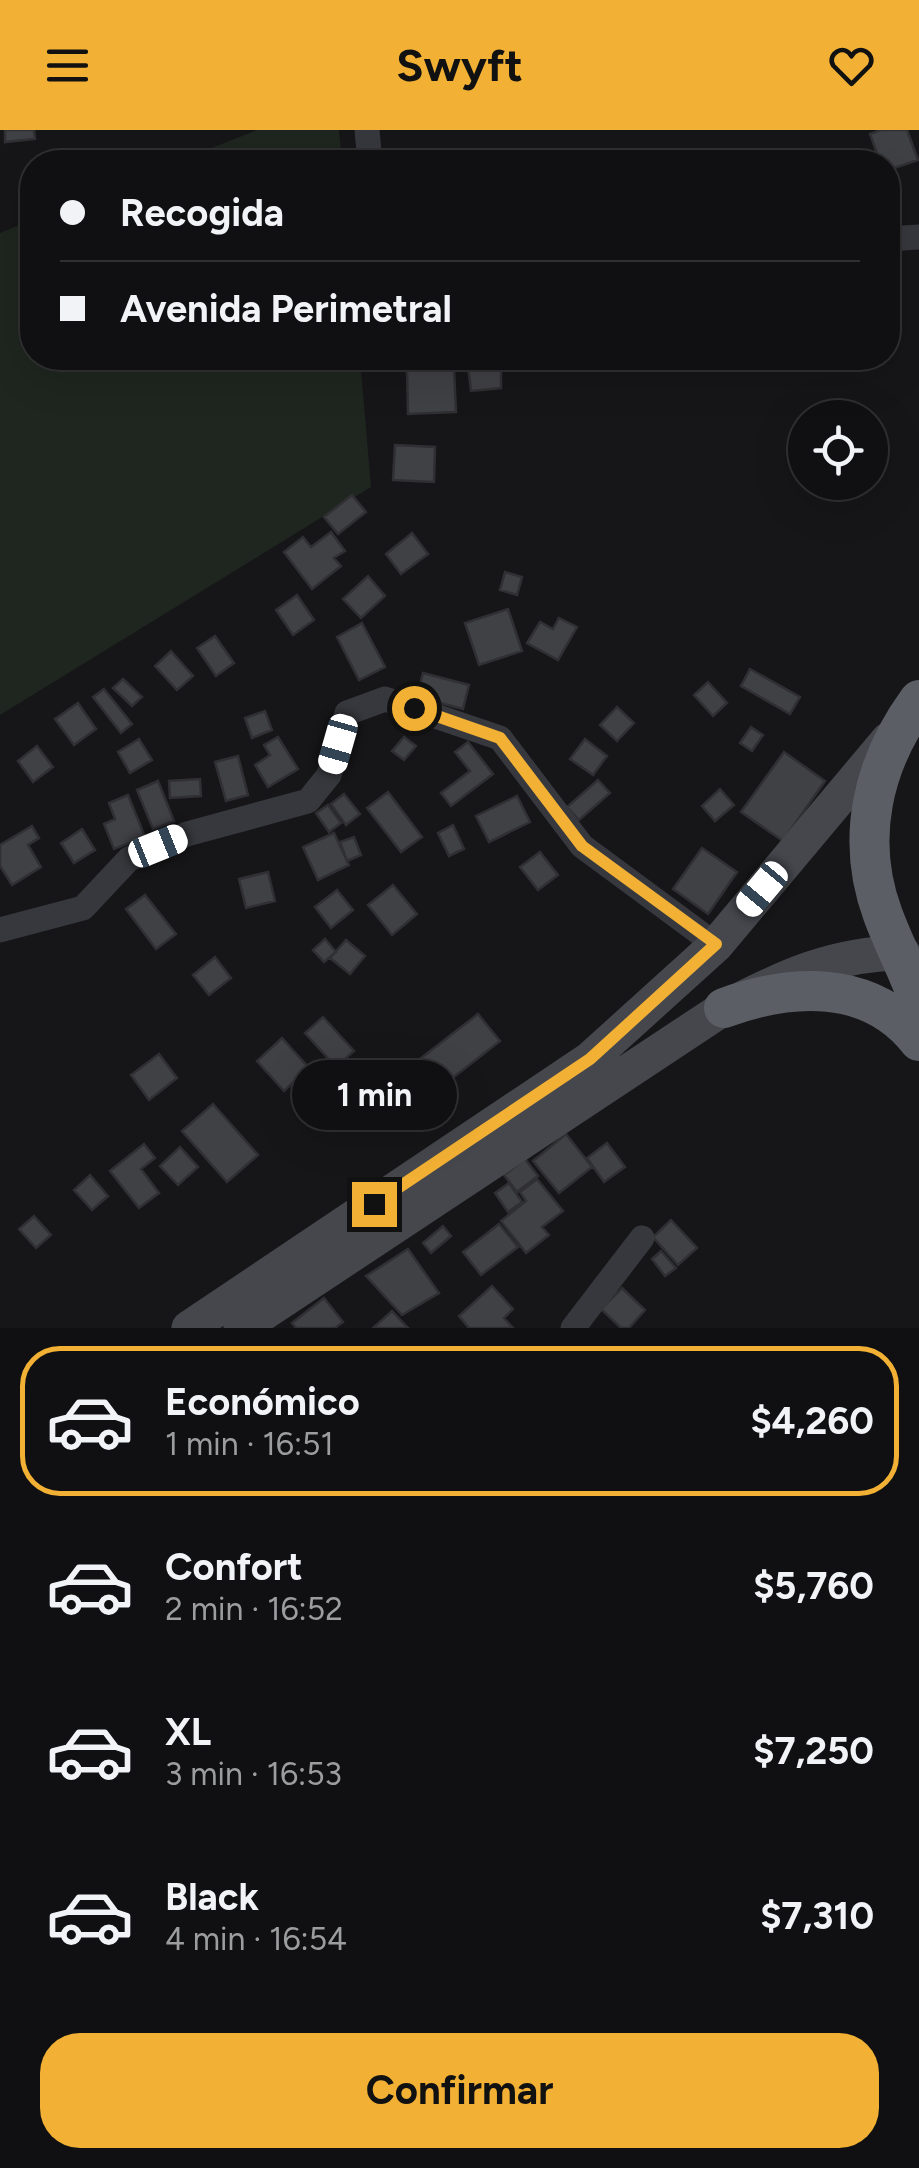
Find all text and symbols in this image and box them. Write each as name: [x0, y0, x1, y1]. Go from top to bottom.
icon: menu: [40, 38, 95, 93]
text: Swyft: [396, 38, 523, 92]
icon: heart: [824, 38, 879, 93]
text: Recogida: [120, 190, 284, 236]
text: Avenida Perimetral: [120, 286, 452, 332]
map controls: [788, 400, 888, 500]
button: locate: [788, 400, 888, 500]
route start: [392, 686, 437, 731]
car: [315, 711, 361, 777]
car: [125, 821, 191, 871]
car: [731, 856, 793, 922]
callout: 1 min: [292, 1059, 456, 1129]
text: 1 min: [337, 1076, 412, 1114]
route end: [352, 1182, 397, 1227]
icon: car: [45, 1376, 135, 1466]
text: Económico: [165, 1379, 360, 1425]
text: $4,260: [750, 1398, 874, 1444]
text: 1 min · 16:51: [165, 1425, 334, 1463]
icon: car: [45, 1541, 135, 1631]
text: Confort: [165, 1544, 302, 1590]
text: $5,760: [753, 1563, 874, 1609]
text: 2 min · 16:52: [165, 1590, 343, 1628]
icon: car: [45, 1706, 135, 1796]
text: XL: [165, 1709, 211, 1755]
text: $7,250: [753, 1728, 874, 1774]
text: 3 min · 16:53: [165, 1755, 342, 1793]
icon: car: [45, 1871, 135, 1961]
text: Black: [165, 1874, 259, 1920]
text: $7,310: [760, 1893, 874, 1939]
text: 4 min · 16:54: [165, 1920, 347, 1958]
button: Confirmar: [40, 2033, 879, 2148]

